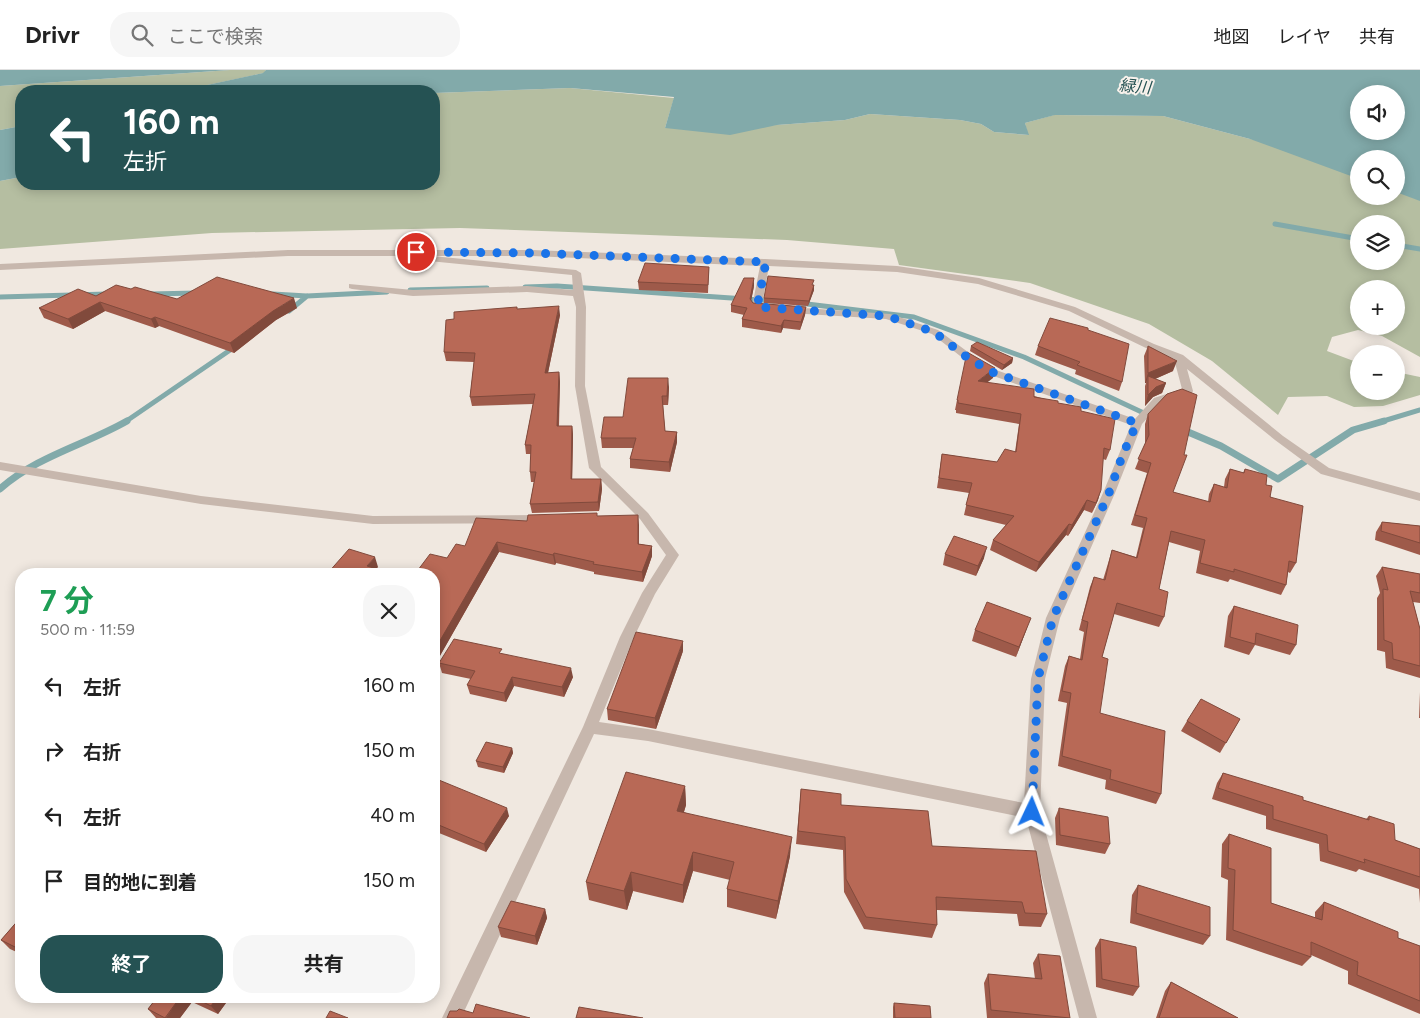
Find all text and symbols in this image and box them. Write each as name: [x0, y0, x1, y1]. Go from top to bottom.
search box: [110, 12, 460, 57]
text: Drivr: [25, 20, 80, 49]
icon: search: [128, 21, 156, 49]
text: ここで検索: [168, 25, 263, 48]
text: 地図: [1214, 26, 1250, 48]
text: レイヤ: [1278, 26, 1331, 48]
text: 共有: [1359, 26, 1395, 48]
water label: 緑川: [1118, 76, 1154, 98]
map controls: [1350, 85, 1405, 400]
button: sound: [1350, 85, 1405, 140]
text: 160 m: [123, 101, 220, 143]
icon: left: [40, 105, 105, 170]
text: 左折: [123, 148, 167, 175]
button: search: [1350, 150, 1405, 205]
button: layers: [1350, 215, 1405, 270]
pin: [395, 231, 437, 273]
icon: arrive: [402, 238, 430, 266]
button: +: [1350, 280, 1405, 335]
button: −: [1350, 345, 1405, 400]
text: 7 分: [40, 582, 94, 619]
button: close: [363, 585, 415, 637]
text: 500 m · 11:59: [40, 620, 135, 639]
icon: left: [40, 672, 68, 700]
text: 160 m: [363, 674, 415, 697]
text: 左折: [83, 676, 121, 699]
icon: right: [40, 737, 68, 765]
text: 150 m: [363, 739, 415, 762]
text: 右折: [83, 741, 121, 764]
position arrow: [1005, 785, 1057, 837]
icon: left: [40, 802, 68, 830]
text: 40 m: [370, 804, 415, 827]
text: 左折: [83, 806, 121, 829]
icon: arrive: [40, 867, 68, 895]
text: 150 m: [363, 869, 415, 892]
text: 目的地に到着: [83, 871, 197, 894]
button: 終了: [40, 935, 223, 993]
button: 共有: [233, 935, 415, 993]

